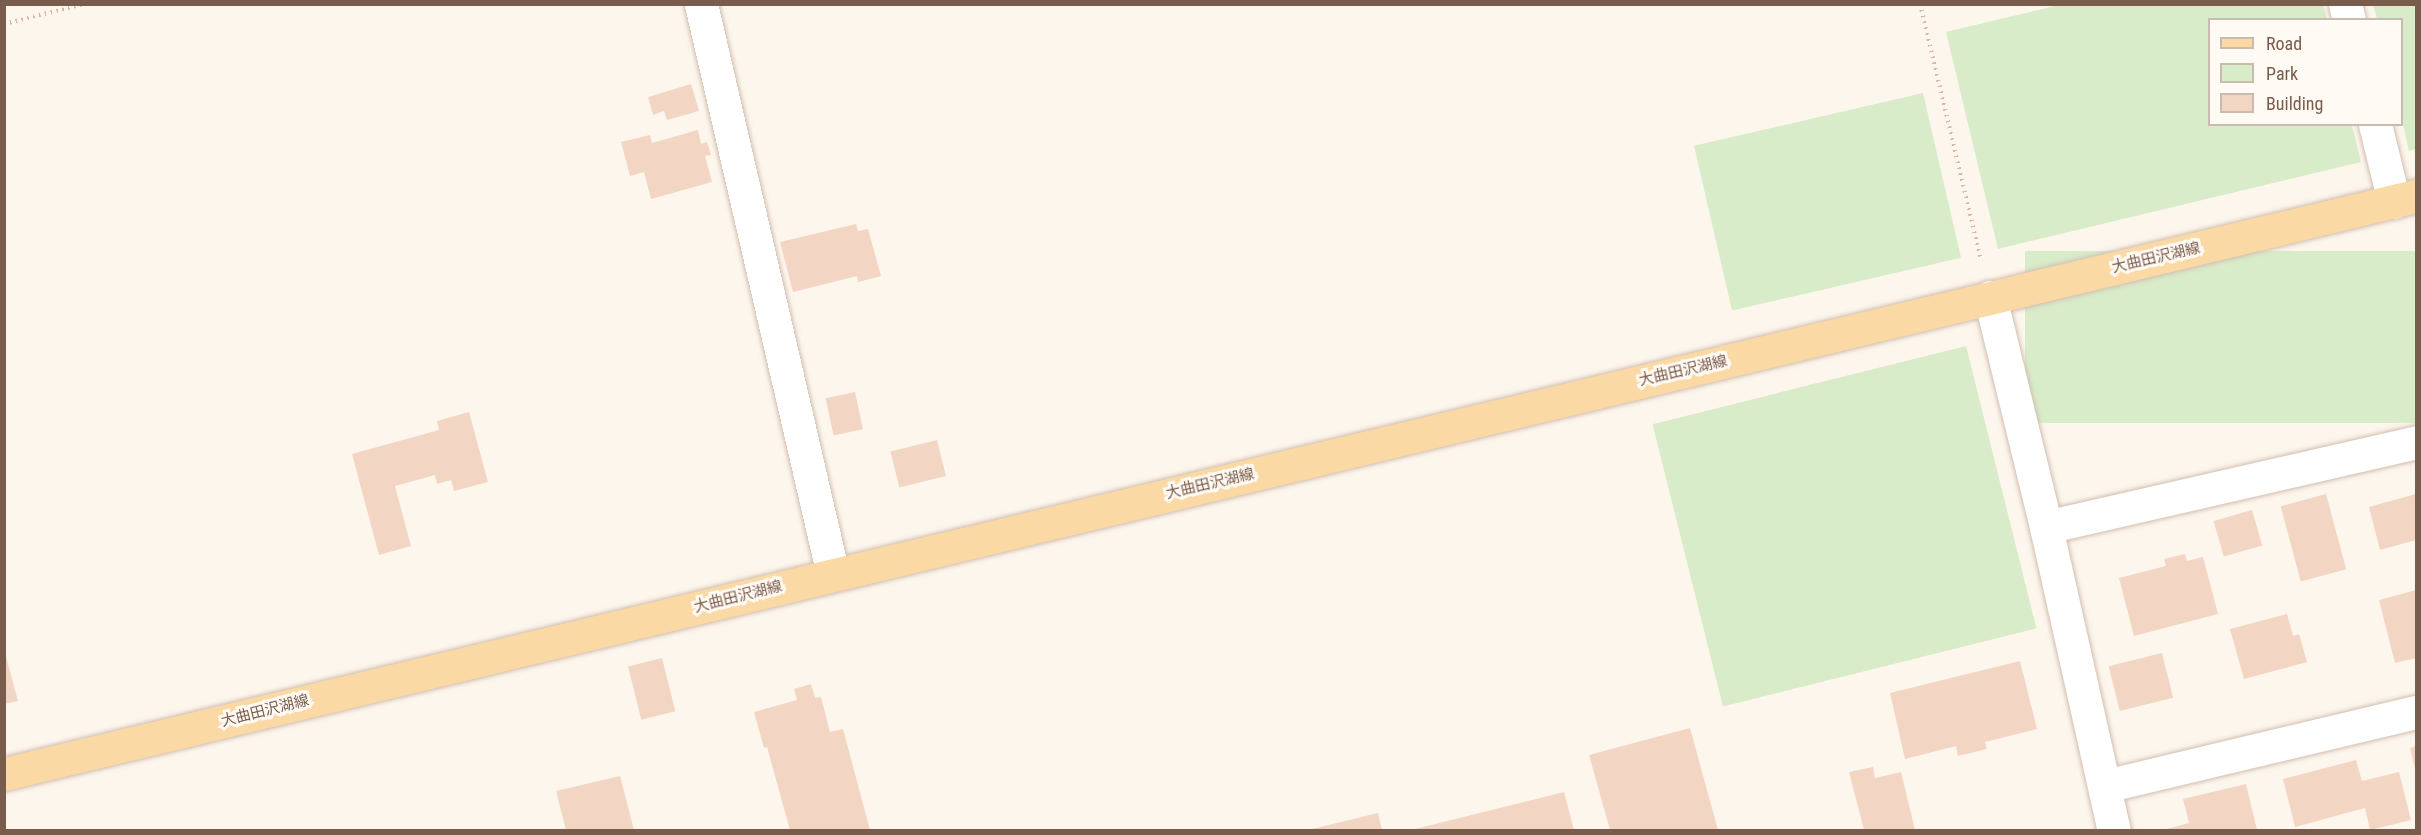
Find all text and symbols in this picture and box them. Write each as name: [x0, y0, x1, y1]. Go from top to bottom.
legend: [2208, 18, 2403, 126]
text: Road: [2266, 33, 2302, 54]
text: Park: [2266, 63, 2298, 84]
text: Building: [2266, 93, 2323, 114]
street label: 大曲田沢湖線: [2110, 239, 2202, 277]
street label: 大曲田沢湖線: [1637, 352, 1729, 390]
street label: 大曲田沢湖線: [1164, 465, 1256, 503]
street label: 大曲田沢湖線: [692, 577, 784, 617]
street label: 大曲田沢湖線: [219, 691, 311, 731]

